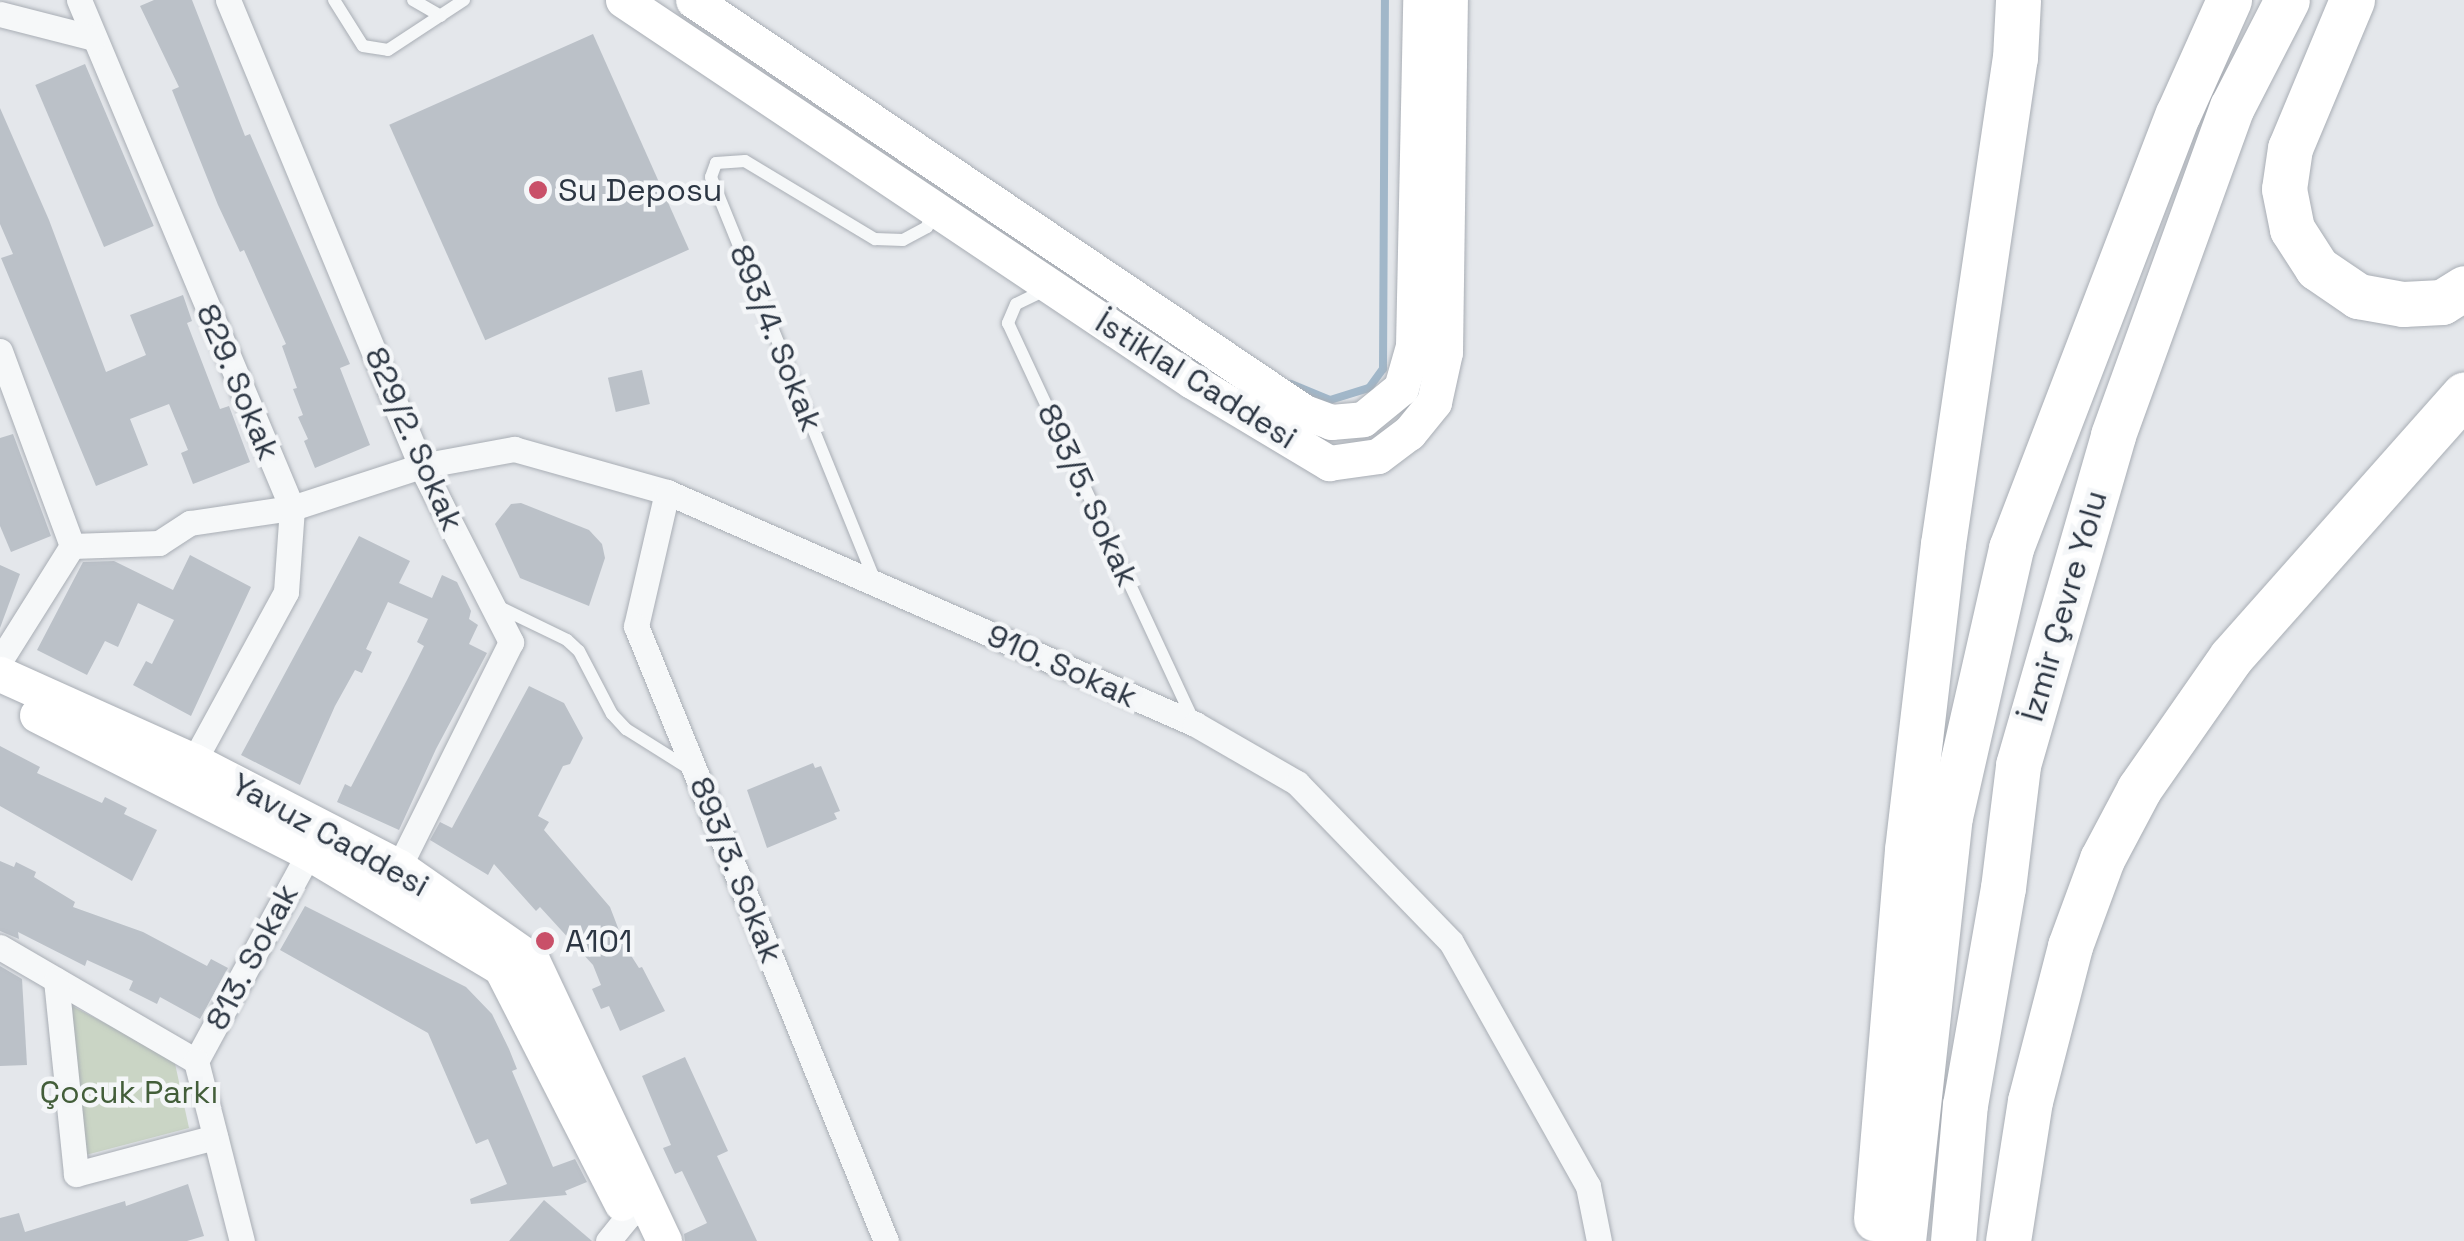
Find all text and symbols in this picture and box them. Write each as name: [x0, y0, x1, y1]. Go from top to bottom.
place label: Su Deposu: [558, 171, 722, 209]
marker: Su Deposu: [527, 179, 549, 201]
street label: 893/4. Sokak: [721, 239, 831, 437]
street label: 829. Sokak: [188, 298, 288, 466]
street label: İstiklal Caddesi: [1088, 303, 1304, 457]
street label: 829/2. Sokak: [356, 341, 472, 537]
street label: 893/5. Sokak: [1029, 397, 1147, 593]
street label: İzmir Çevre Yolu: [2013, 486, 2115, 726]
street label: 910. Sokak: [981, 616, 1143, 716]
street label: Yavuz Caddesi: [225, 765, 435, 905]
street label: 893/3. Sokak: [681, 771, 791, 969]
street label: 813. Sokak: [197, 877, 307, 1037]
place label: A101: [565, 922, 632, 960]
marker: A101: [534, 930, 556, 952]
park label: Çocuk Parkı: [40, 1073, 218, 1111]

